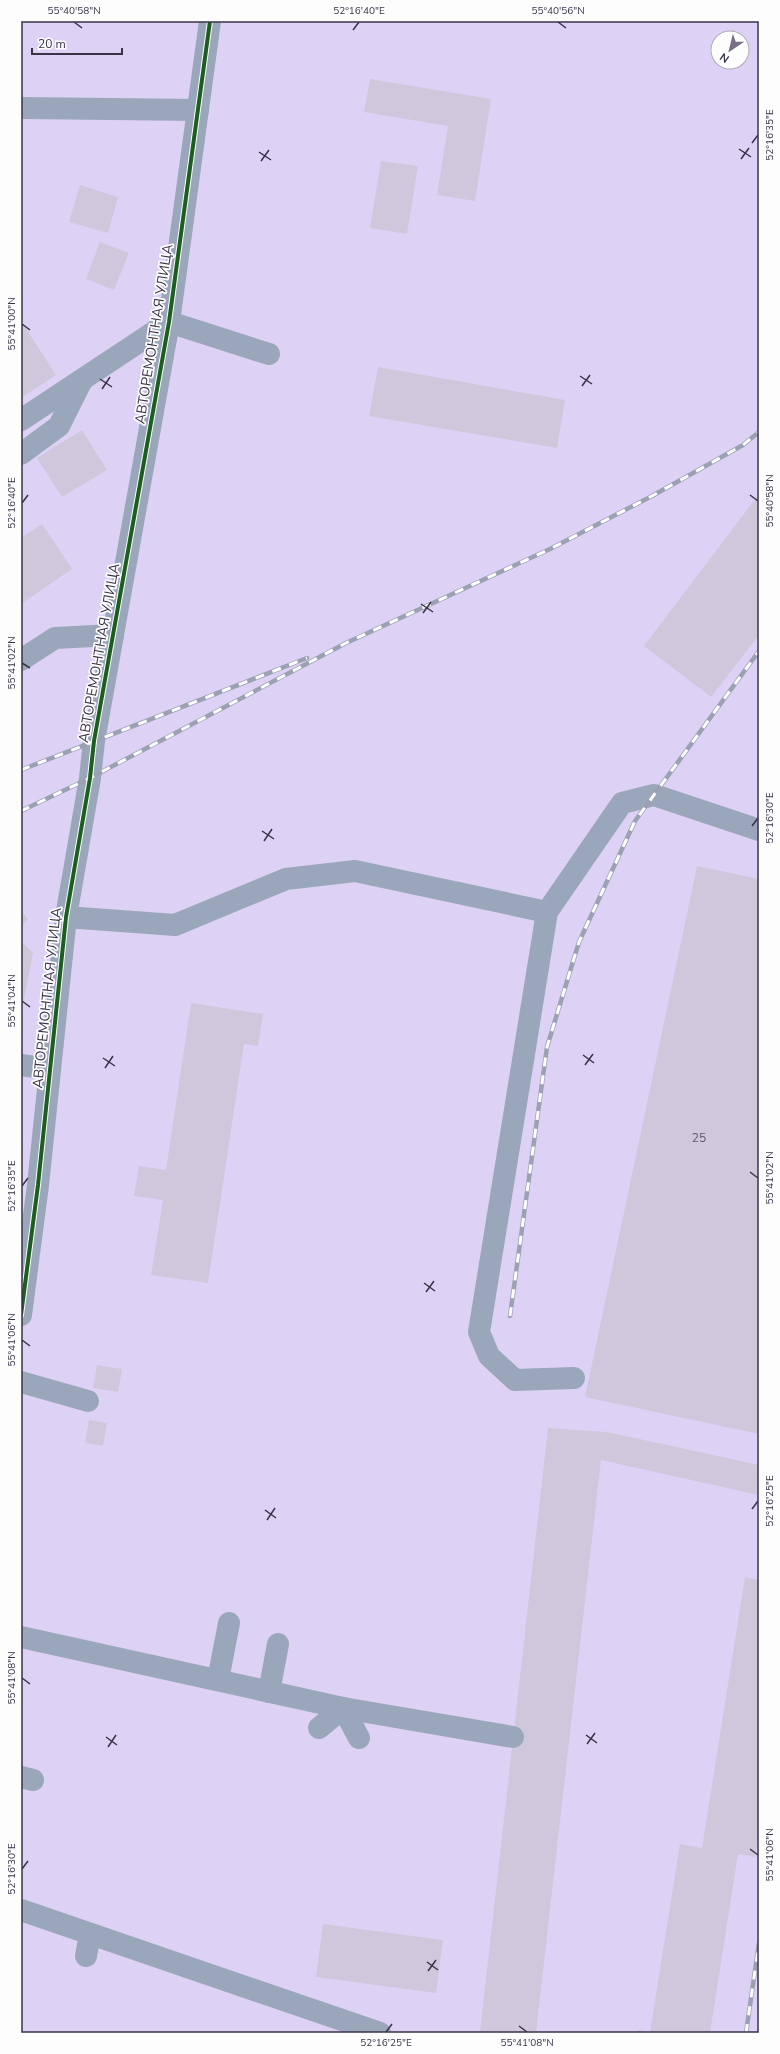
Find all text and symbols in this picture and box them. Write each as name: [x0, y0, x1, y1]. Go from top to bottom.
text: 55°40'58"N: [47, 4, 101, 18]
text: 52°16'40"E: [333, 4, 385, 18]
text: 55°40'56"N: [531, 4, 585, 18]
scale bar: [32, 30, 122, 56]
north arrow: [710, 30, 750, 70]
text: 20 m: [38, 36, 66, 52]
text: N: [717, 49, 732, 66]
text: 52°16'35"E: [763, 109, 777, 161]
street label: АВТОРЕМОНТНАЯ УЛИЦА: [130, 243, 178, 425]
text: 55°41'00"N: [5, 297, 19, 351]
text: 55°40'58"N: [763, 474, 777, 528]
text: 52°16'40"E: [5, 477, 19, 529]
street label: АВТОРЕМОНТНАЯ УЛИЦА: [74, 562, 124, 744]
text: 55°41'02"N: [5, 636, 19, 690]
text: 52°16'30"E: [763, 792, 777, 844]
street label: АВТОРЕМОНТНАЯ УЛИЦА: [28, 907, 66, 1089]
text: 55°41'04"N: [5, 974, 19, 1028]
house number: 25: [692, 1130, 706, 1146]
text: 55°41'02"N: [763, 1151, 777, 1205]
text: 52°16'35"E: [5, 1160, 19, 1212]
text: 55°41'06"N: [5, 1313, 19, 1367]
text: 52°16'25"E: [763, 1475, 777, 1527]
text: 55°41'08"N: [5, 1651, 19, 1705]
text: 55°41'06"N: [763, 1828, 777, 1882]
text: 52°16'30"E: [5, 1843, 19, 1895]
text: 52°16'25"E: [360, 2036, 412, 2050]
text: 55°41'08"N: [500, 2036, 554, 2050]

